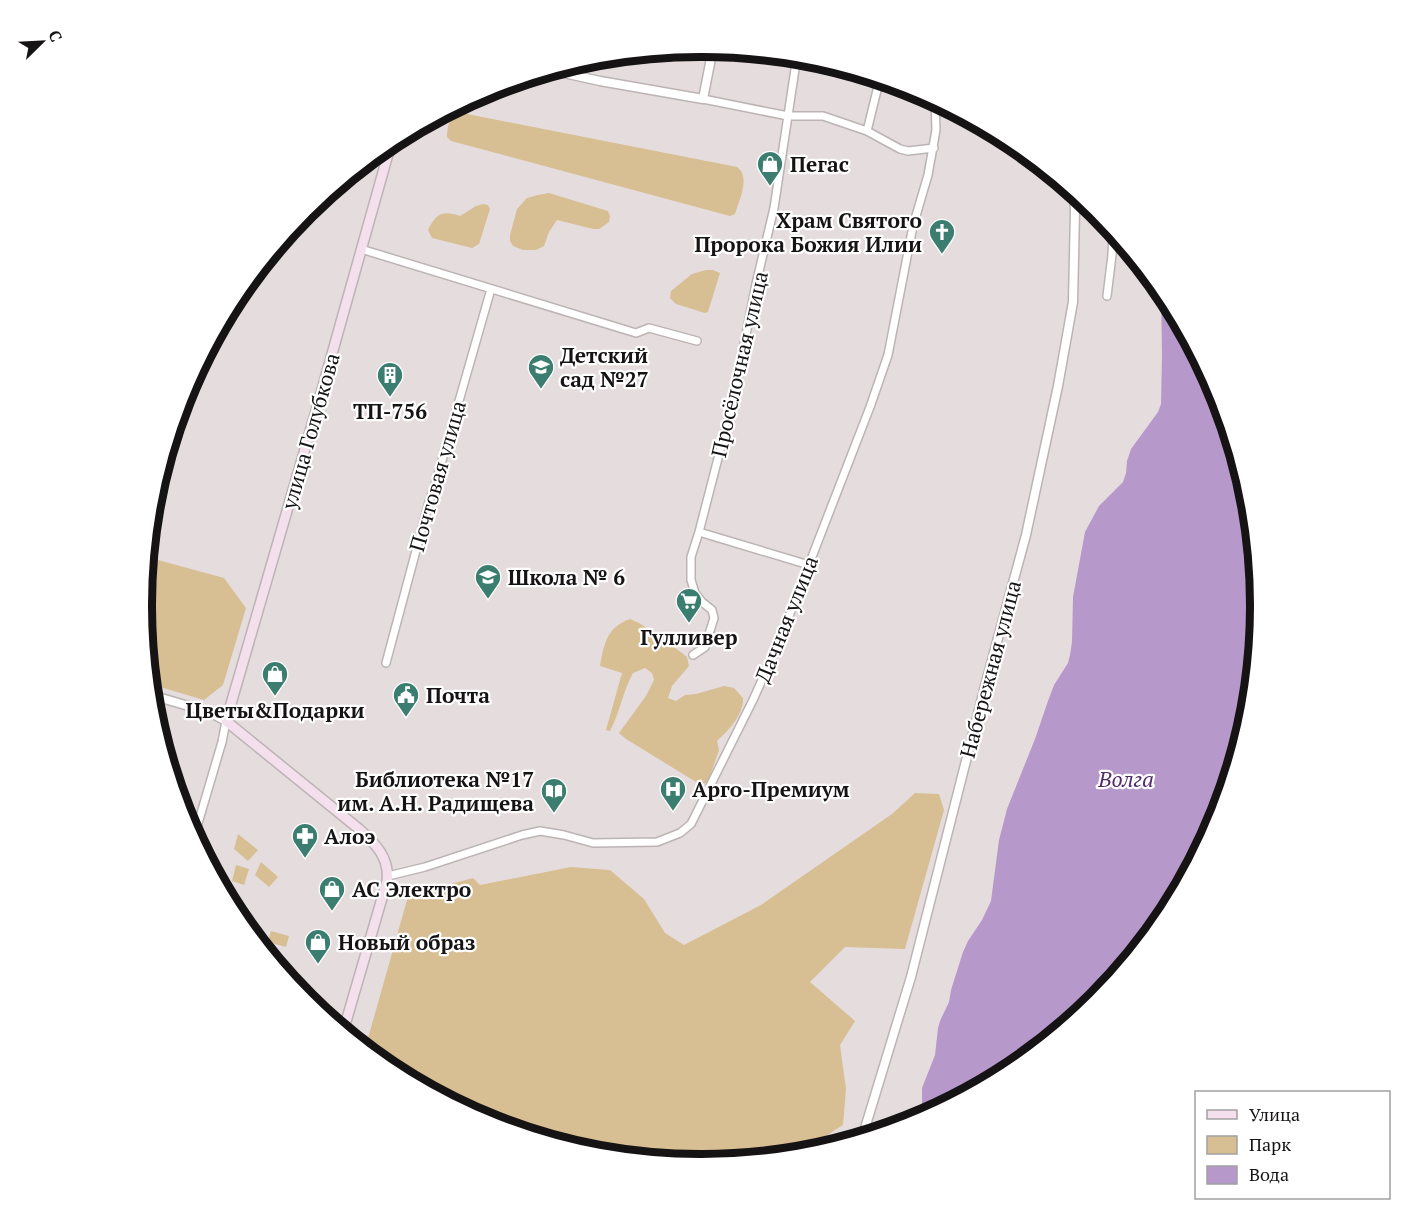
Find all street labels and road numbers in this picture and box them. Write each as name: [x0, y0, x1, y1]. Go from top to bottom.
street label: Просёлочная улица: [704, 268, 774, 460]
street label: улица Голубкова: [274, 349, 346, 513]
street label: Почтовая улица: [402, 397, 472, 555]
street label: Дачная улица: [748, 551, 824, 686]
street label: Набережная улица: [953, 577, 1027, 761]

